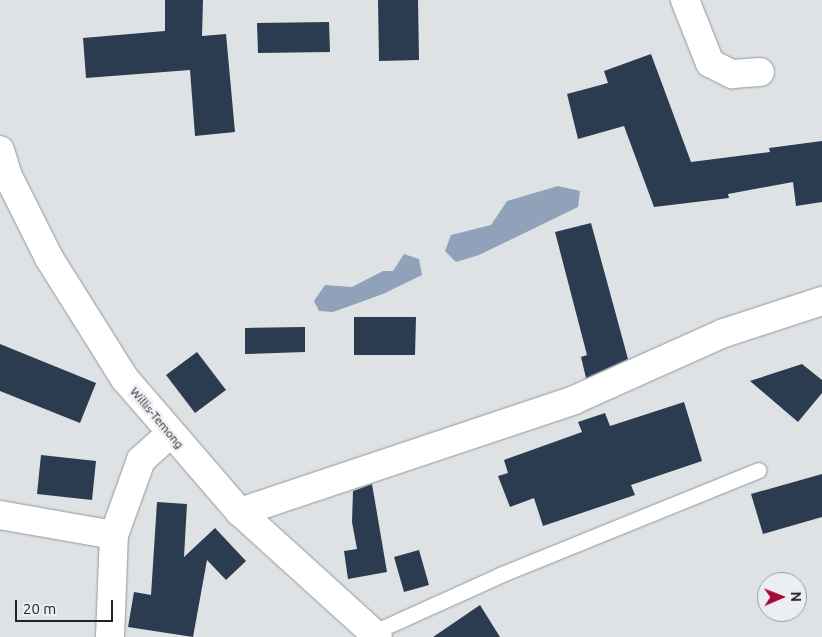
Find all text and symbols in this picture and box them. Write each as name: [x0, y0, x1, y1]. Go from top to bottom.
street label: Willis-Temong: [127, 384, 187, 452]
north arrow: [757, 572, 807, 622]
scale bar: [18, 590, 115, 622]
text: N: [788, 591, 804, 602]
text: 20 m: [23, 600, 56, 617]

